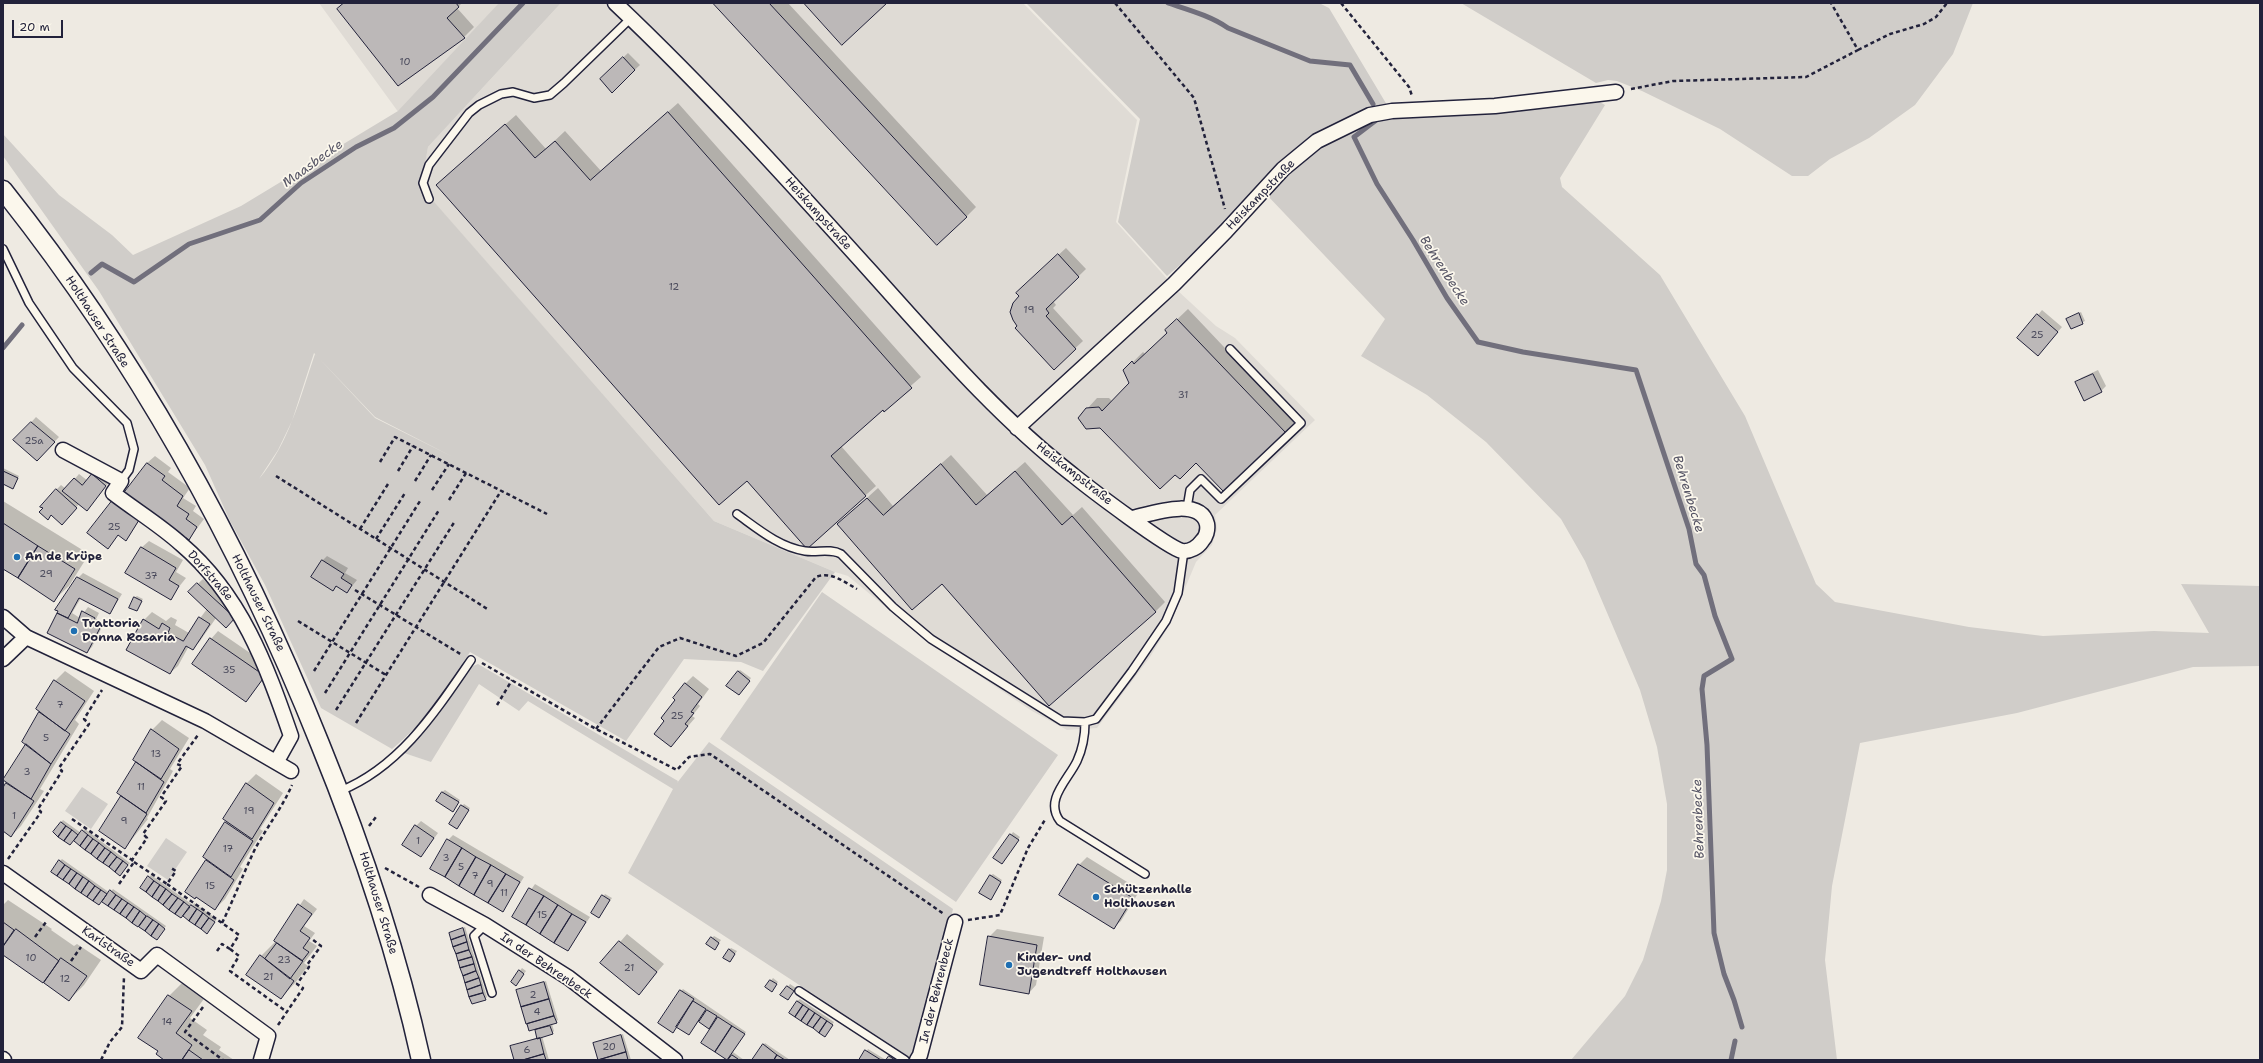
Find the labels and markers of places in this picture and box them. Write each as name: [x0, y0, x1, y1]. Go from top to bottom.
place label: An de Krüpe: [25, 550, 102, 564]
marker: An de Krüpe: [12, 552, 22, 562]
place label: Trattoria Donna Rosaria: [82, 617, 175, 645]
marker: Trattoria Donna Rosaria: [69, 626, 79, 636]
place label: Schützenhalle Holthausen: [1104, 883, 1192, 911]
marker: Schützenhalle Holthausen: [1091, 892, 1101, 902]
place label: Kinder- und Jugendtreff Holthausen: [1017, 951, 1167, 979]
marker: Kinder- und Jugendtreff Holthausen: [1004, 960, 1014, 970]

